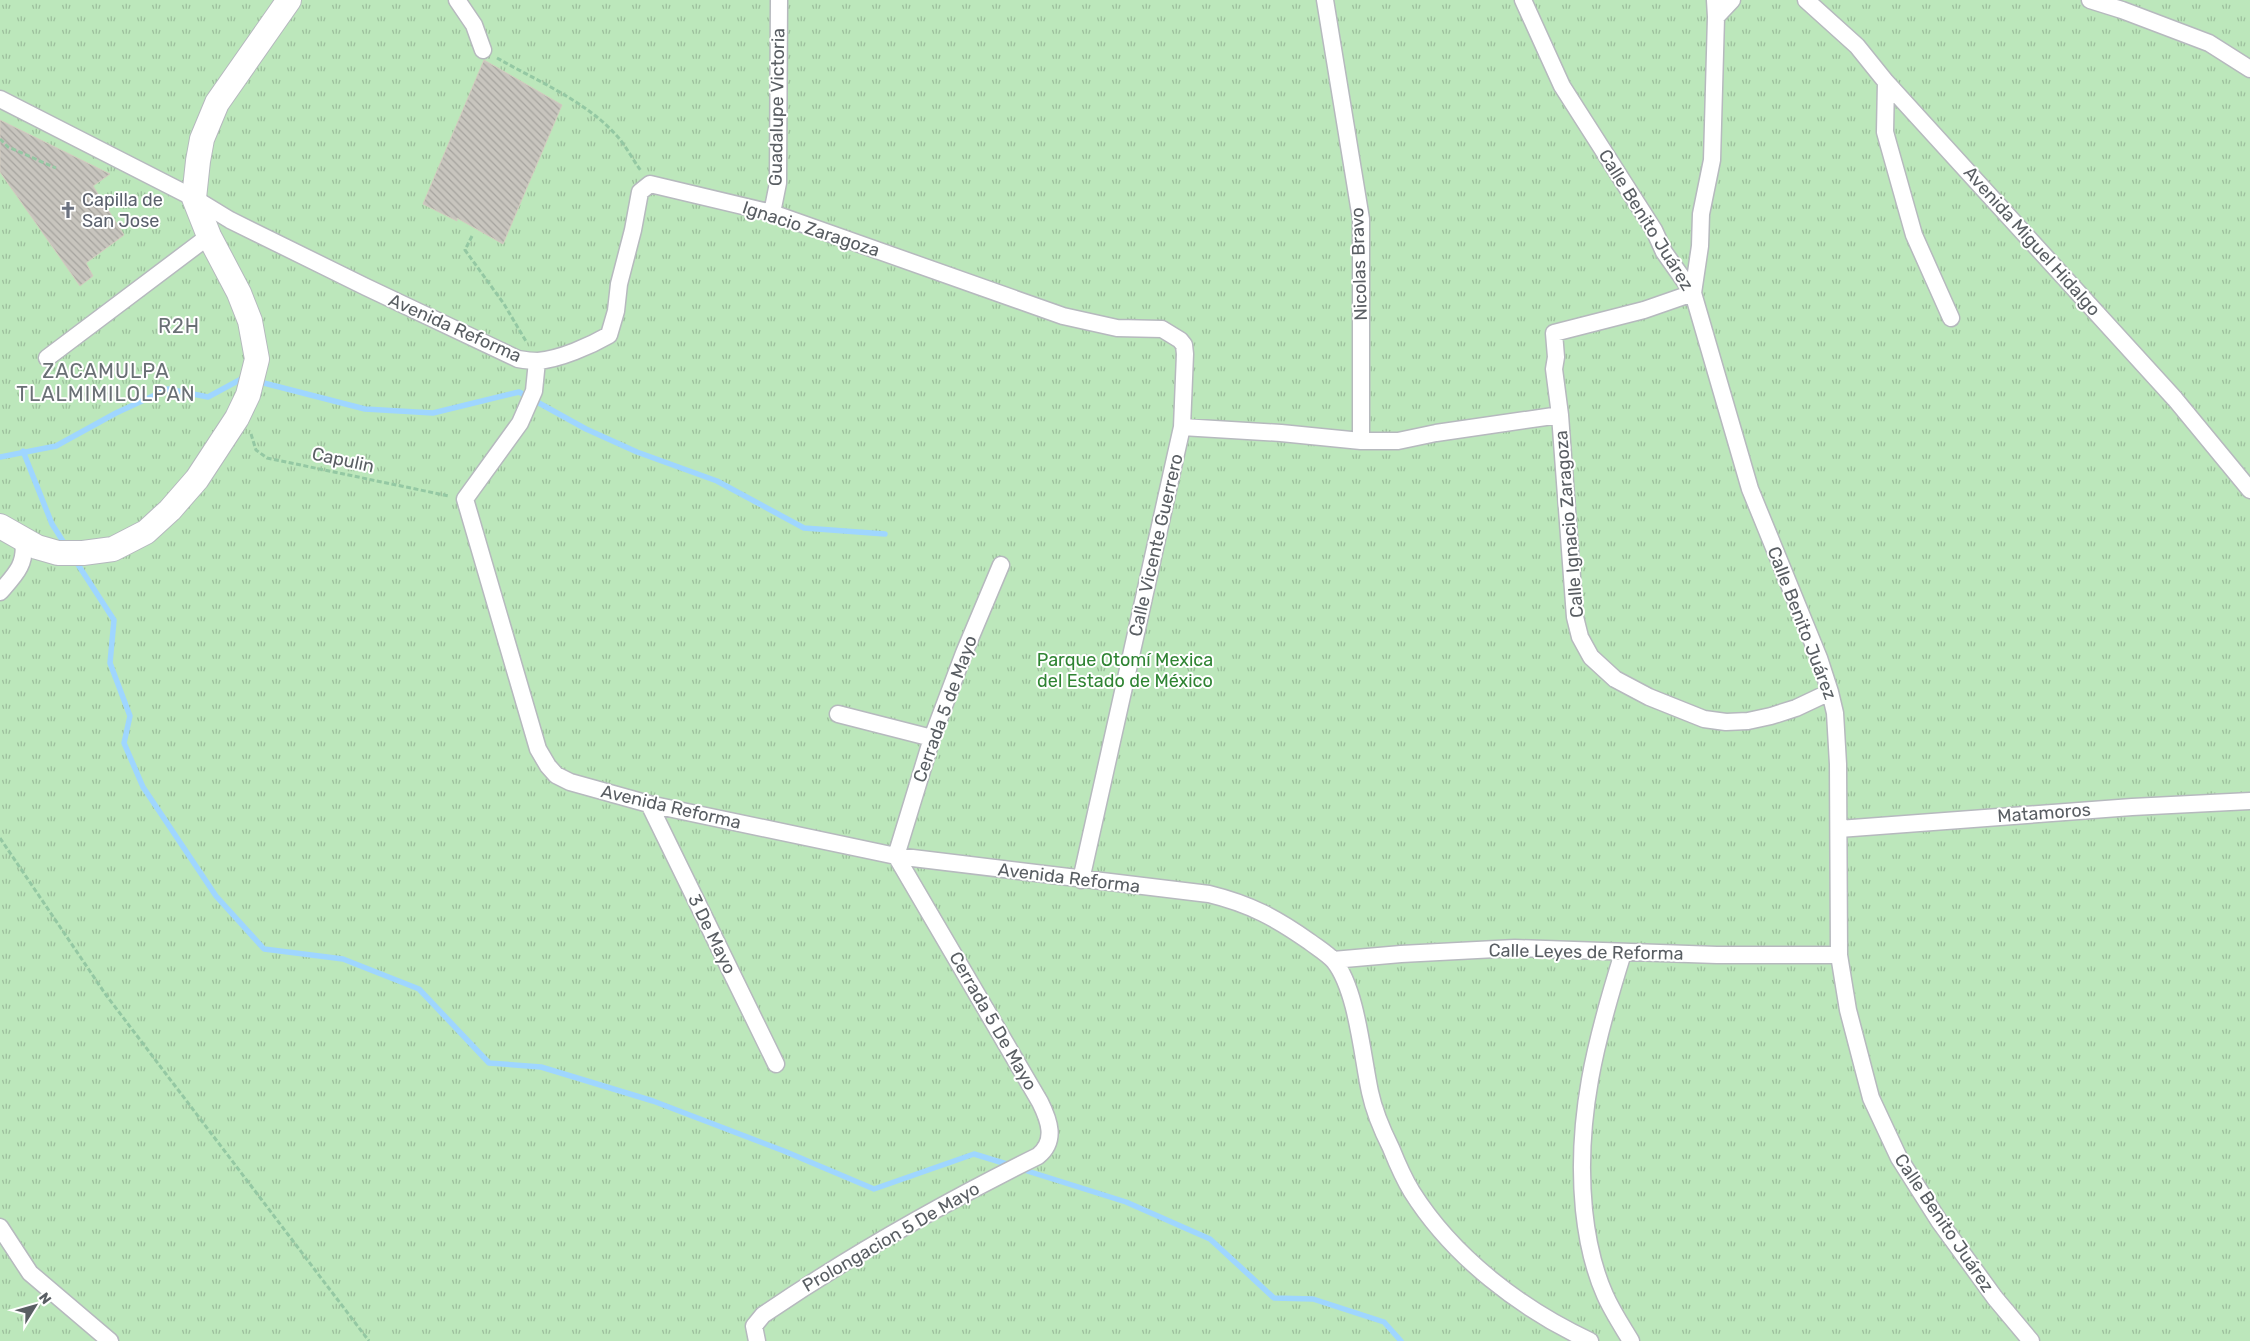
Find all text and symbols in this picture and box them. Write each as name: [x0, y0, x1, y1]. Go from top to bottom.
street label: Guadalupe Victoria: [765, 28, 789, 186]
street label: Calle Benito Juárez: [1594, 145, 1698, 295]
street label: Avenida Miguel Hidalgo: [1959, 162, 2105, 320]
place label: Capilla de San Jose: [82, 189, 163, 232]
street label: Ignacio Zaragoza: [740, 196, 882, 262]
church icon: Capilla de San Jose: [58, 200, 78, 220]
street label: Nicolas Bravo: [1346, 207, 1372, 321]
street label: Avenida Reforma: [385, 289, 525, 367]
district label: R2H: [158, 314, 200, 338]
district label: ZACAMULPA TLALMIMILOLPAN: [16, 359, 196, 406]
street label: Calle Ignacio Zaragoza: [1550, 429, 1588, 619]
street label: Capulin: [310, 443, 376, 477]
street label: Calle Vicente Guerrero: [1124, 451, 1188, 639]
street label: Calle Benito Juárez: [1763, 543, 1841, 703]
street label: Cerrada 5 de Mayo: [908, 632, 982, 786]
park label: Parque Otomí Mexica del Estado de México: [1037, 649, 1213, 692]
street label: Avenida Reforma: [599, 780, 743, 834]
street label: Matamoros: [1997, 799, 2091, 827]
street label: Avenida Reforma: [997, 858, 1141, 898]
street label: 3 De Mayo: [683, 890, 741, 978]
street label: Calle Leyes de Reforma: [1488, 939, 1684, 965]
street label: Cerrada 5 De Mayo: [944, 948, 1042, 1094]
street label: Calle Benito Juárez: [1889, 1150, 1999, 1296]
street label: Prolongacion 5 De Mayo: [799, 1177, 983, 1297]
north arrow: [10, 1281, 60, 1331]
text: N: [35, 1289, 55, 1308]

